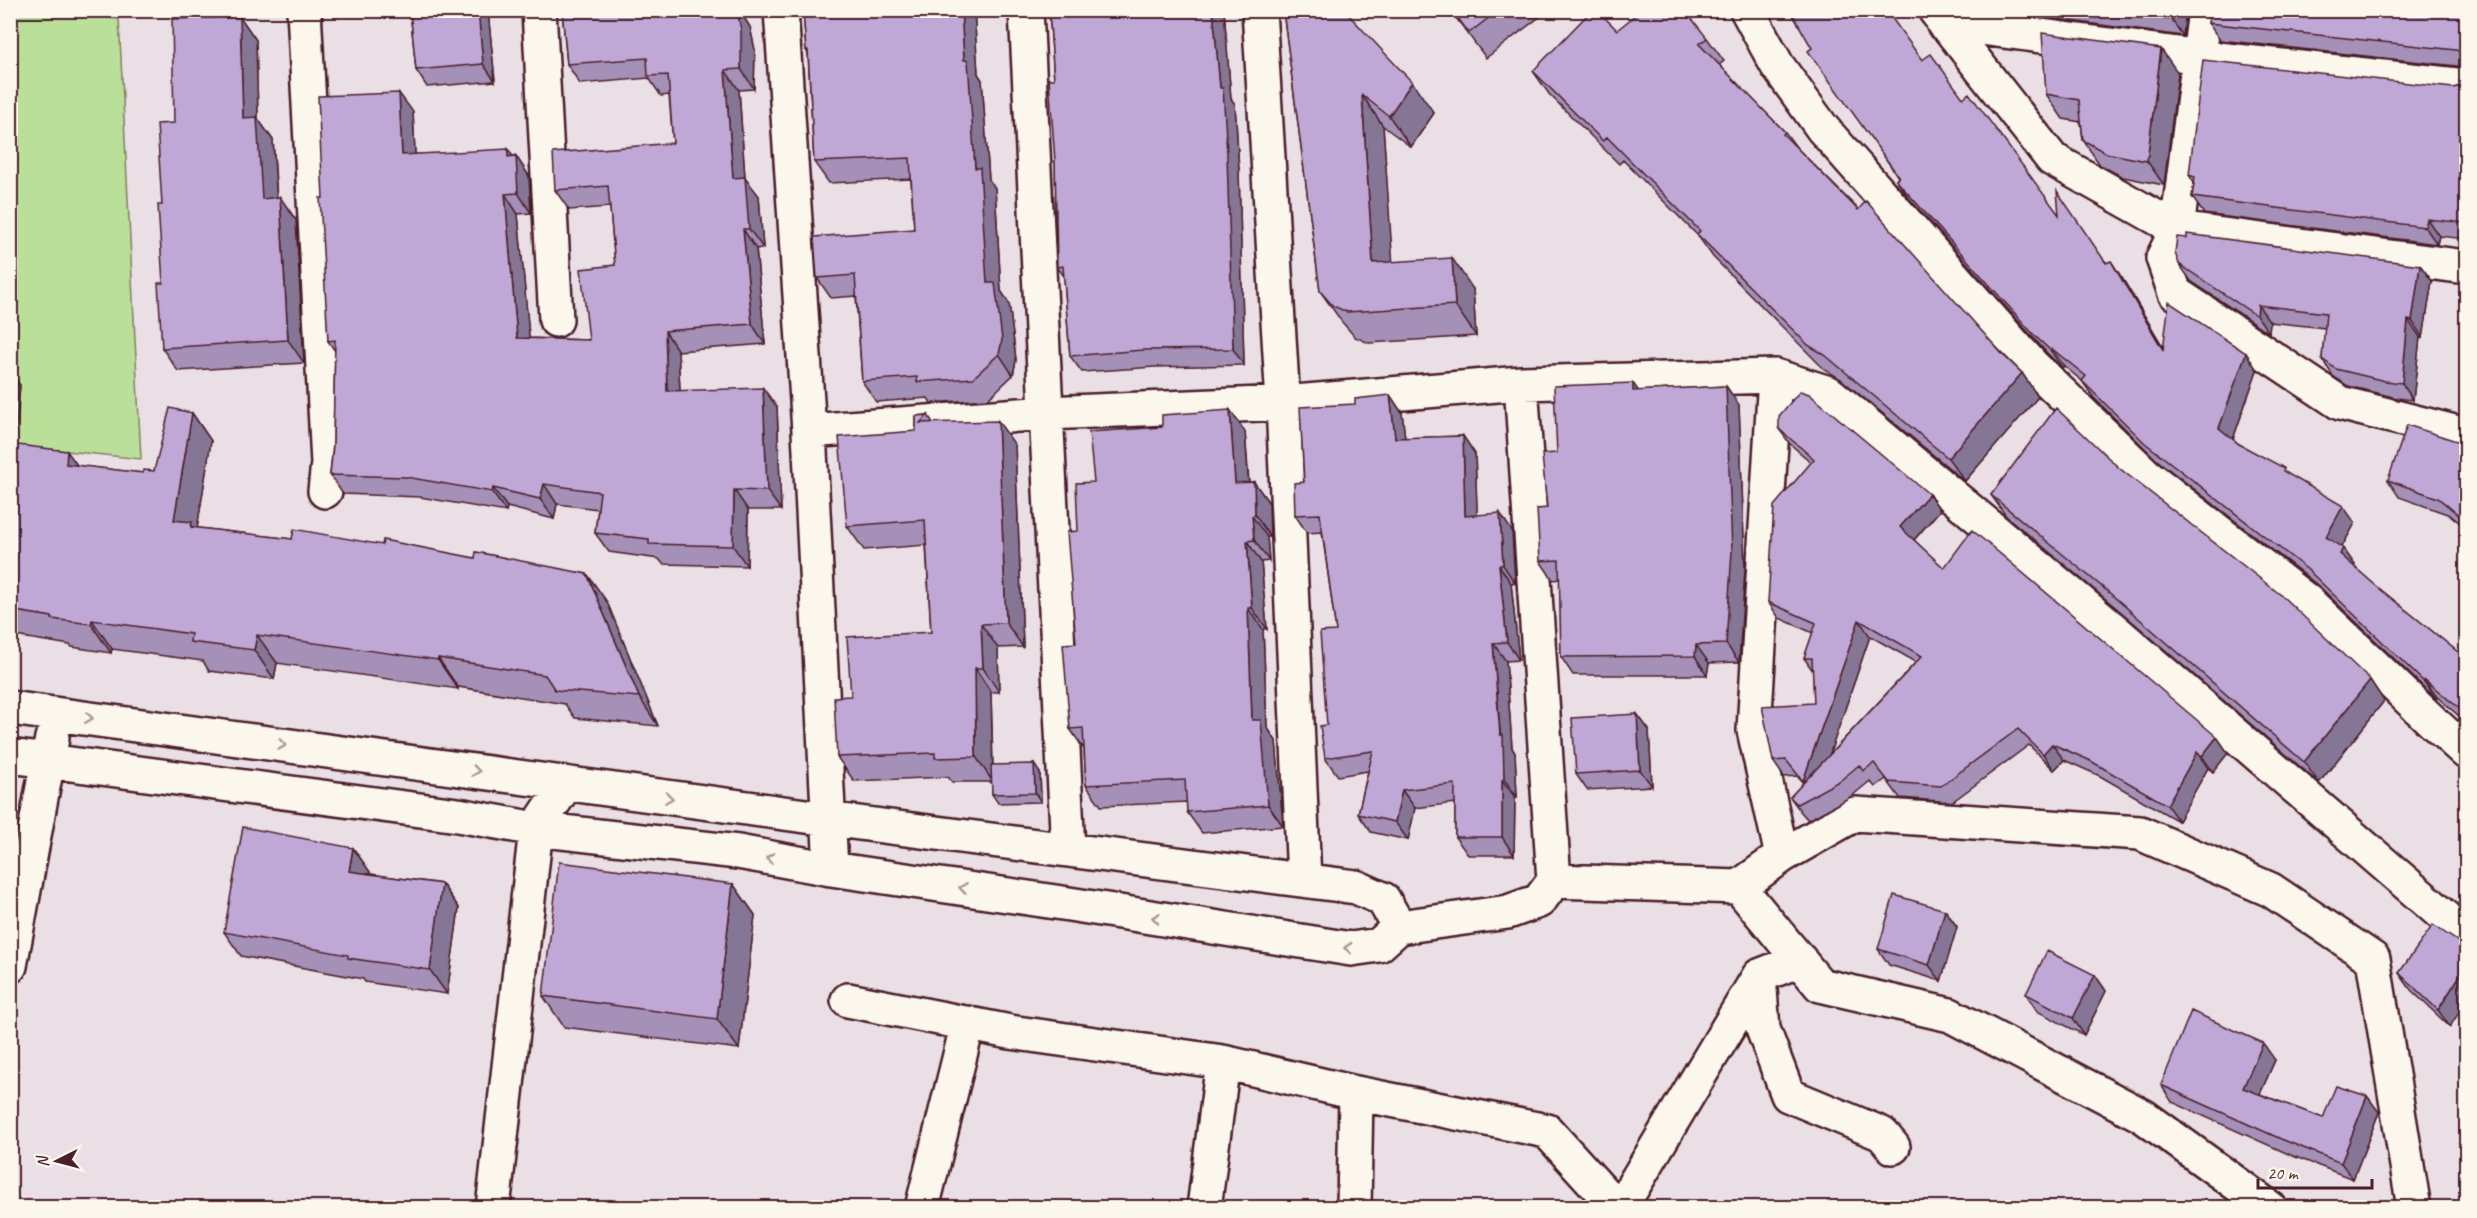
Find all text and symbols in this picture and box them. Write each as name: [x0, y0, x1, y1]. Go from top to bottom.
one-way arrow: [85, 712, 94, 724]
one-way arrow: [278, 738, 287, 750]
one-way arrow: [471, 765, 480, 777]
one-way arrow: [664, 791, 673, 803]
one-way arrow: [766, 852, 776, 865]
one-way arrow: [958, 883, 968, 895]
one-way arrow: [1151, 912, 1160, 924]
one-way arrow: [1344, 941, 1353, 954]
north arrow: [27, 1131, 87, 1191]
scale bar: [2258, 1152, 2372, 1190]
text: N: [32, 1153, 54, 1168]
text: 20 m: [2267, 1162, 2300, 1184]

